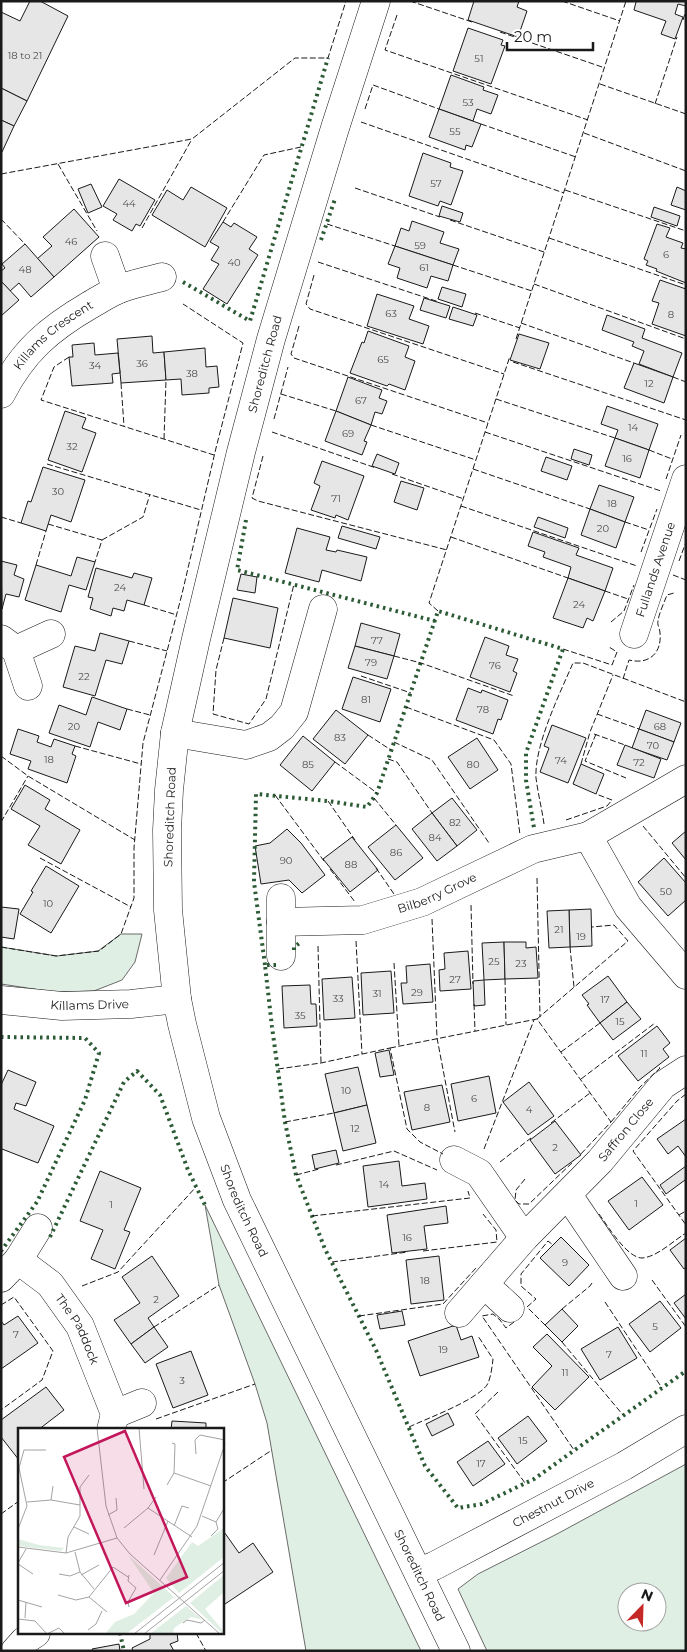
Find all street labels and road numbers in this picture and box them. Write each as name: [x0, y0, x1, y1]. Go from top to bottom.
street label: Killams Crescent: [10, 297, 96, 372]
street label: Shoreditch Road: [244, 314, 285, 414]
street label: Fullands Avenue: [632, 520, 678, 619]
street label: Shoreditch Road: [160, 767, 179, 867]
street label: Bilberry Grove: [396, 869, 479, 916]
street label: Killams Drive: [50, 996, 129, 1013]
street label: Saffron Close: [595, 1094, 656, 1164]
street label: Shoreditch Road: [217, 1162, 272, 1259]
street label: The Paddock: [52, 1291, 103, 1367]
street label: Chestnut Drive: [510, 1475, 597, 1530]
street label: Shoreditch Road: [391, 1527, 448, 1624]

